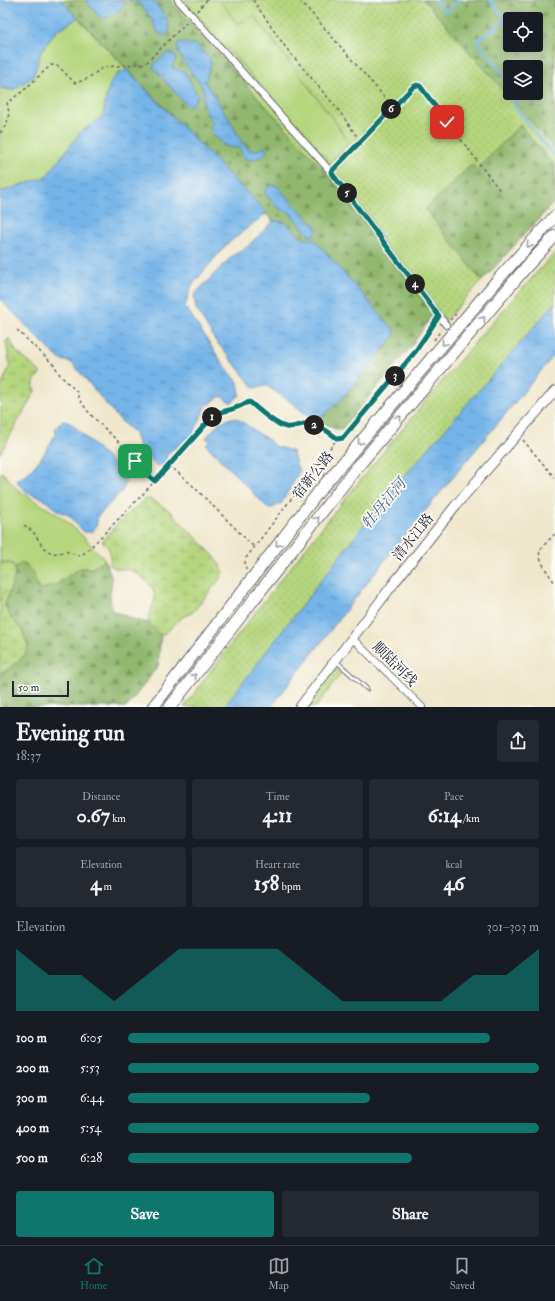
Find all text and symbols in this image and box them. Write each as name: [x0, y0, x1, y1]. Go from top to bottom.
map controls: [503, 12, 543, 100]
button: locate: [503, 12, 543, 52]
button: layers: [503, 60, 543, 100]
pin: 6: [381, 99, 401, 119]
text: 6: [388, 102, 394, 115]
pin: [430, 105, 464, 139]
icon: check: [436, 111, 458, 133]
pin: 5: [337, 183, 357, 203]
text: 5: [345, 186, 349, 199]
one-way arrow: [526, 240, 534, 248]
pin: 4: [405, 274, 425, 294]
text: 4: [412, 277, 418, 290]
one-way arrow: [478, 316, 485, 323]
one-way arrow: [441, 339, 448, 346]
pin: 3: [385, 366, 405, 386]
text: 3: [393, 369, 397, 382]
pin: 1: [202, 407, 222, 427]
text: 1: [210, 410, 214, 423]
pin: 2: [304, 415, 324, 435]
one-way arrow: [394, 415, 401, 423]
text: 2: [311, 418, 317, 431]
one-way arrow: [357, 438, 364, 445]
pin: [118, 444, 152, 478]
street label: 宿新公路: [289, 448, 337, 502]
icon: arrive: [124, 450, 146, 472]
water label: 牡丹江河: [357, 473, 412, 533]
street label: 清水江路: [389, 510, 437, 564]
one-way arrow: [312, 516, 319, 523]
one-way arrow: [276, 539, 283, 546]
street label: 顺陆河线: [369, 638, 421, 690]
one-way arrow: [189, 674, 196, 681]
scale bar: [12, 679, 69, 698]
text: 50 m: [18, 681, 39, 694]
text: Evening run: [16, 719, 125, 747]
button: share: [497, 720, 539, 762]
text: 18:37: [16, 748, 41, 764]
text: Distance: [82, 790, 120, 803]
text: Time: [265, 790, 290, 803]
text: Pace: [444, 790, 464, 803]
text: 0.67: [76, 803, 110, 828]
text: 4:11: [262, 803, 293, 828]
text: 6:14: [428, 803, 461, 828]
text: km: [110, 812, 126, 825]
text: /km: [461, 812, 480, 825]
text: Elevation: [80, 858, 122, 871]
text: Heart rate: [255, 858, 300, 871]
text: kcal: [445, 858, 462, 871]
text: 4: [90, 871, 101, 896]
text: 158: [254, 871, 279, 896]
text: 46: [443, 871, 464, 896]
text: m: [101, 880, 112, 893]
text: bpm: [279, 880, 301, 893]
text: Elevation: [16, 919, 66, 935]
text: 301–303 m: [487, 919, 539, 935]
text: 100 m: [16, 1030, 47, 1046]
text: 6:05: [80, 1030, 102, 1046]
text: 200 m: [16, 1060, 49, 1076]
text: 5:53: [80, 1060, 100, 1076]
text: 300 m: [16, 1090, 47, 1106]
text: 6:44: [80, 1090, 104, 1106]
text: 400 m: [16, 1120, 49, 1136]
text: 5:54: [80, 1120, 101, 1136]
text: 500 m: [16, 1150, 48, 1166]
text: 6:28: [80, 1150, 102, 1166]
button: Save: [16, 1191, 274, 1237]
button: Share: [282, 1191, 539, 1237]
tab: Home: [80, 1255, 107, 1292]
tab: Map: [268, 1255, 290, 1292]
tab: Saved: [450, 1255, 475, 1292]

